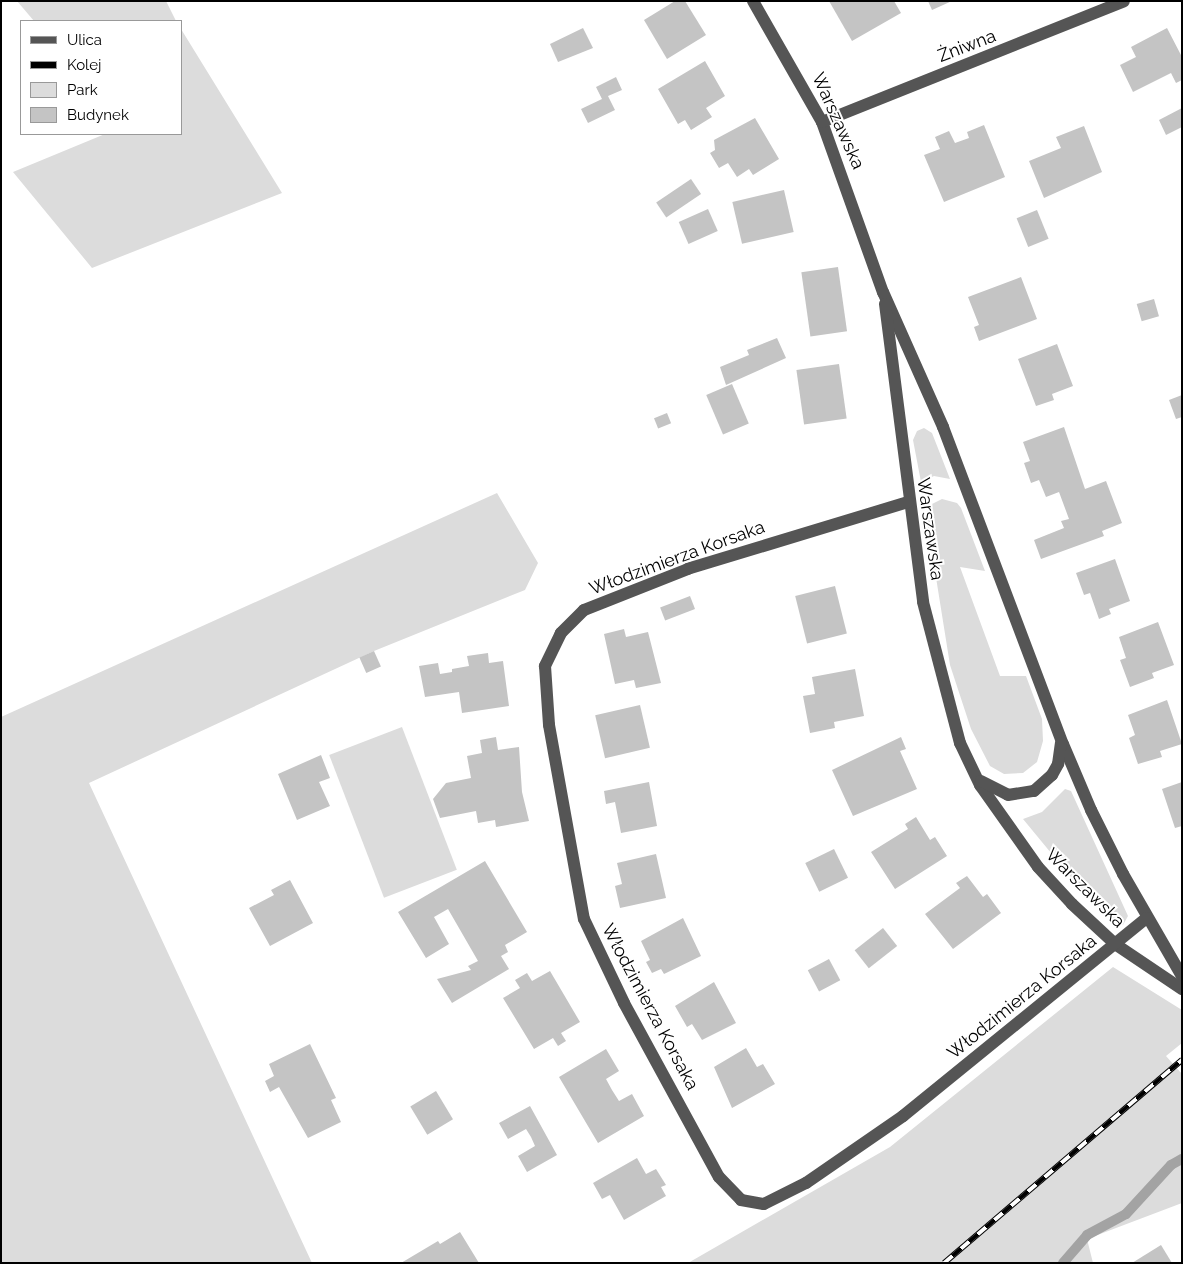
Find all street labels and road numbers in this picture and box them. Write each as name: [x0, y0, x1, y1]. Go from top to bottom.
street label: Żniwna: [935, 25, 999, 67]
street label: Warszawska: [807, 69, 869, 173]
street label: Warszawska: [912, 476, 948, 582]
street label: Włodzimierza Korsaka: [586, 516, 768, 600]
street label: Warszawska: [1041, 844, 1129, 932]
street label: Włodzimierza Korsaka: [597, 920, 703, 1094]
street label: Włodzimierza Korsaka: [943, 930, 1101, 1064]

